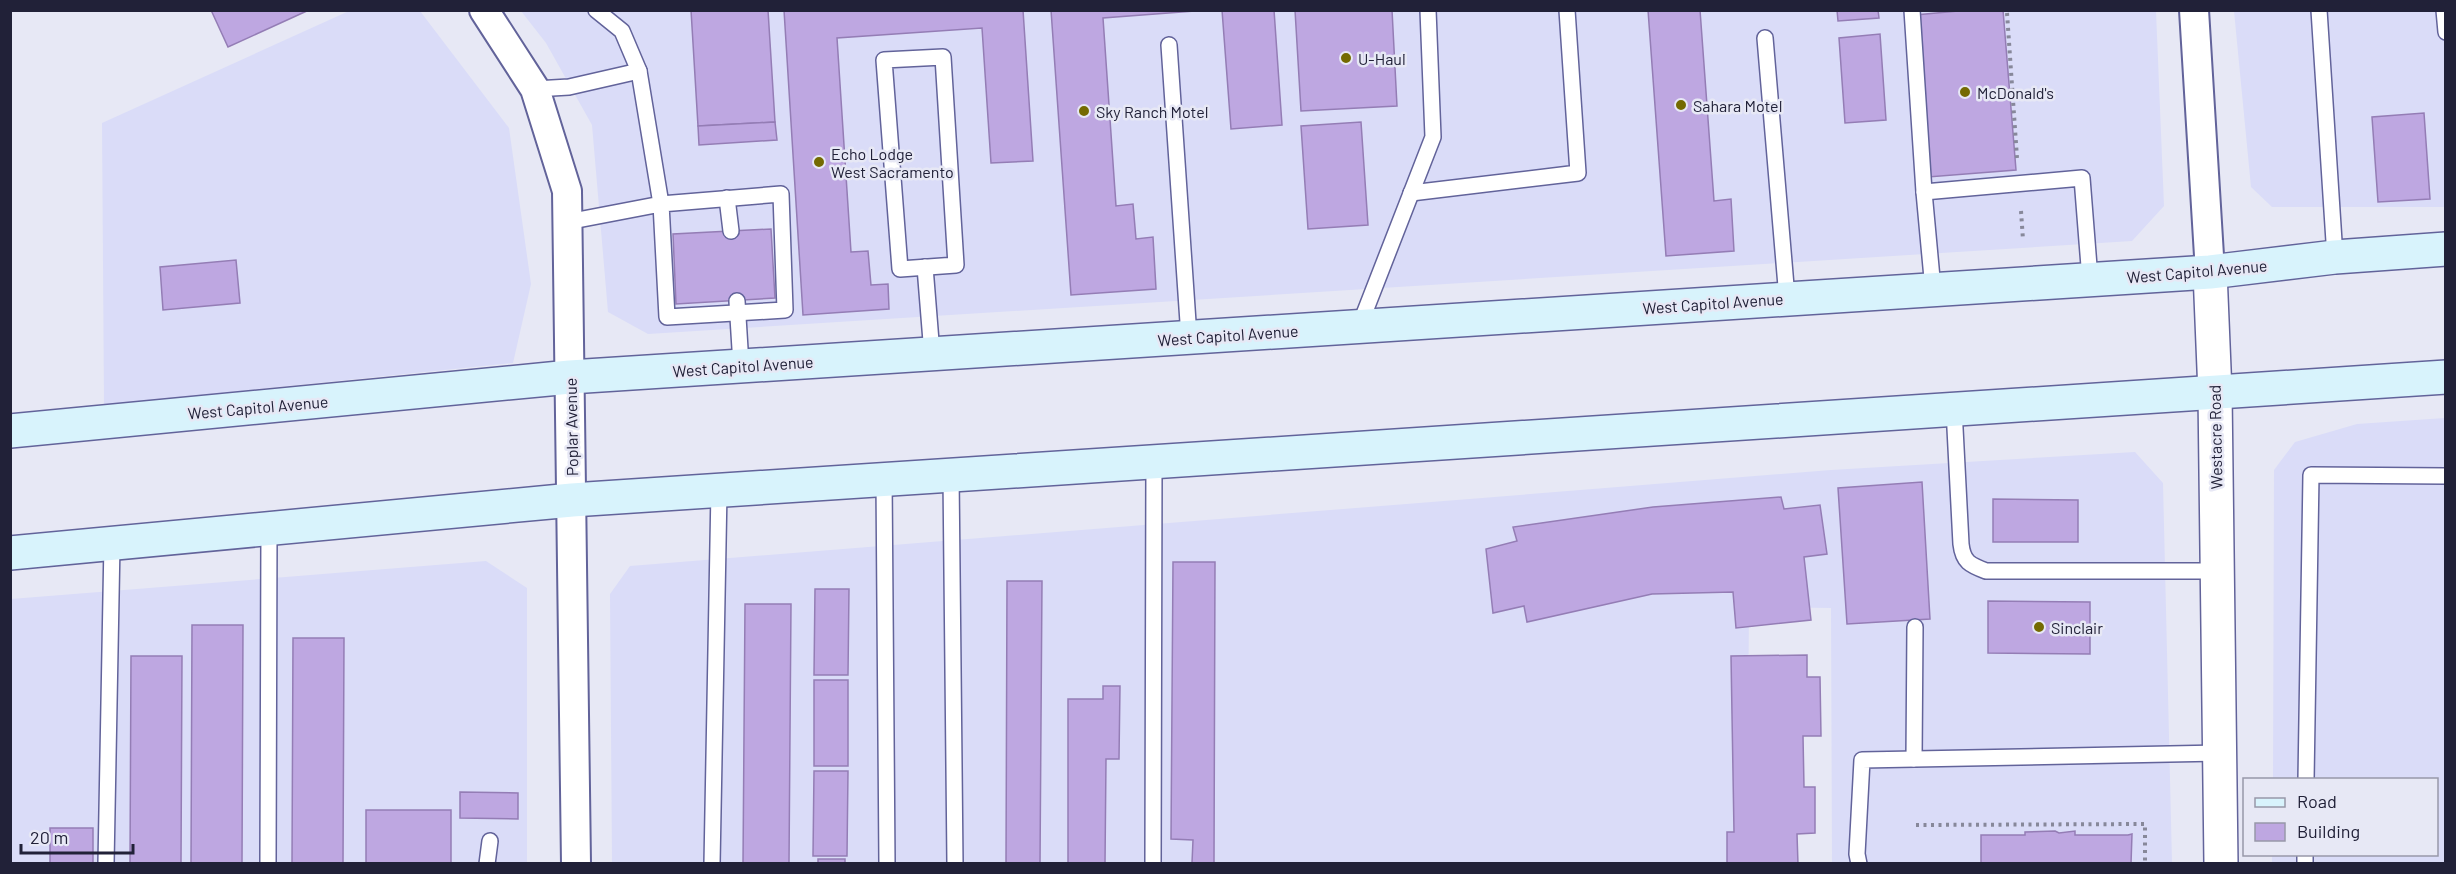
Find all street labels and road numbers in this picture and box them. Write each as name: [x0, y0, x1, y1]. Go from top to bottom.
street label: West Capitol Avenue: [2126, 255, 2268, 287]
street label: West Capitol Avenue: [1642, 289, 1784, 317]
street label: West Capitol Avenue: [1157, 321, 1299, 349]
street label: West Capitol Avenue: [672, 352, 814, 380]
street label: Poplar Avenue: [561, 378, 581, 476]
street label: Westacre Road: [2205, 385, 2225, 489]
street label: West Capitol Avenue: [187, 391, 329, 423]

